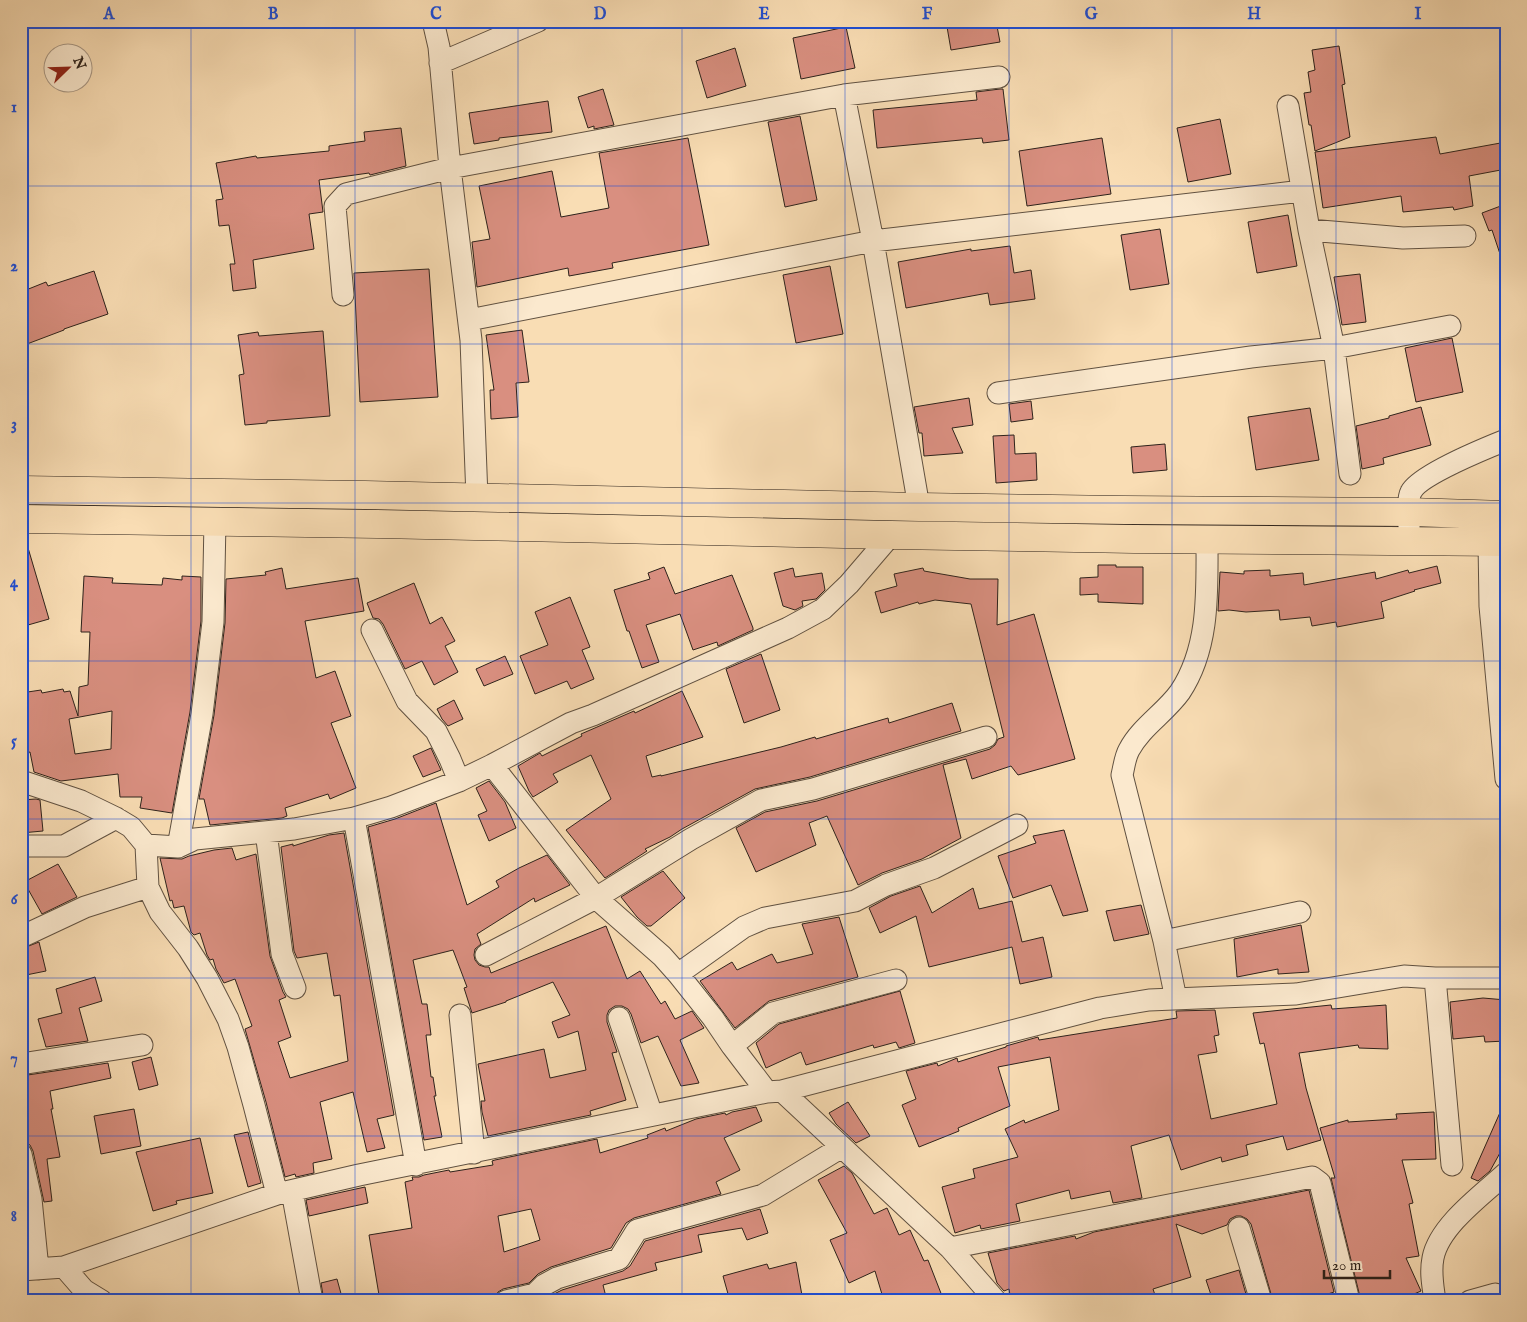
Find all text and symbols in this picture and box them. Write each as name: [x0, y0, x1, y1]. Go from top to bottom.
text: A: [103, 5, 116, 25]
text: B: [268, 5, 279, 25]
text: C: [430, 5, 442, 25]
text: D: [594, 5, 607, 25]
text: E: [758, 5, 770, 25]
text: F: [922, 5, 933, 25]
text: G: [1085, 5, 1098, 25]
text: H: [1247, 5, 1261, 25]
text: I: [1415, 5, 1422, 25]
north arrow: [42, 42, 92, 92]
text: N: [68, 53, 90, 72]
text: 1: [11, 98, 17, 118]
text: 2: [10, 257, 18, 277]
text: 3: [11, 415, 17, 435]
text: 4: [10, 573, 19, 593]
text: 5: [11, 732, 17, 752]
text: 6: [11, 890, 19, 910]
text: 7: [10, 1049, 18, 1069]
text: 8: [11, 1207, 17, 1227]
scale bar: [1324, 1247, 1391, 1279]
text: 20 m: [1332, 1256, 1362, 1275]

